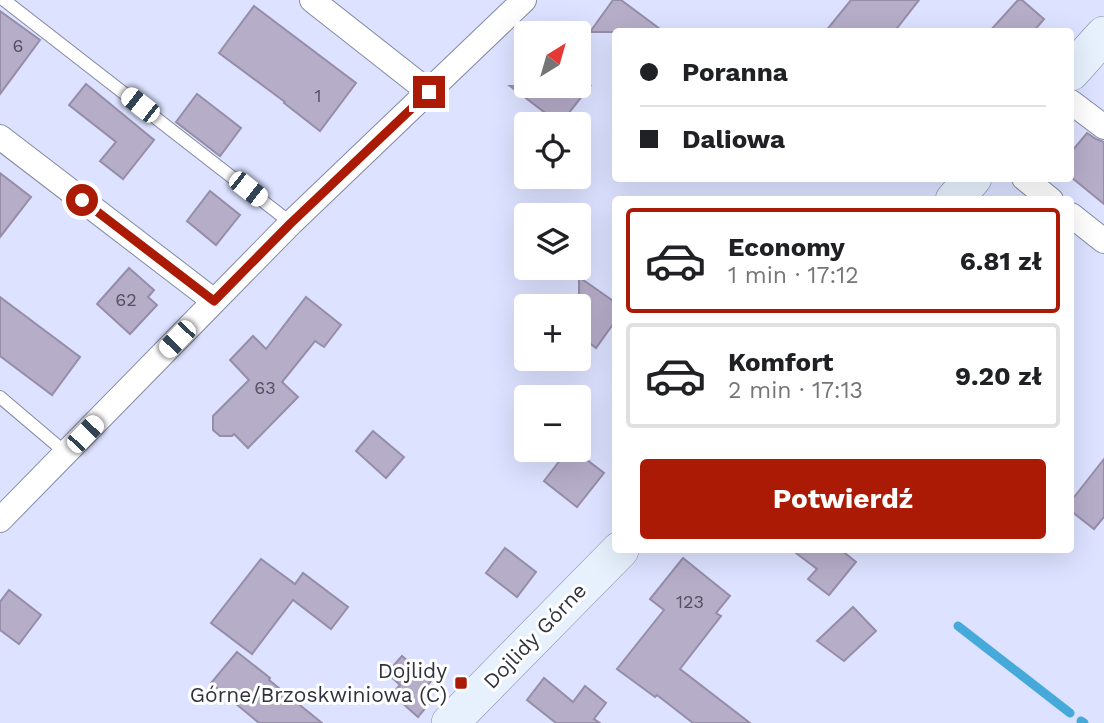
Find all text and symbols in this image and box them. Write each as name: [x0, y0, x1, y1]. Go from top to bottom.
north arrow: [514, 21, 592, 98]
map controls: [514, 21, 591, 462]
house number: 6: [13, 35, 23, 56]
text: Poranna: [682, 57, 788, 87]
route end: [413, 76, 445, 108]
car: [117, 84, 164, 126]
house number: 1: [314, 85, 322, 106]
button: locate: [514, 112, 591, 189]
text: Daliowa: [682, 124, 785, 154]
car: [225, 168, 272, 210]
route start: [66, 184, 98, 216]
button: layers: [514, 203, 591, 280]
icon: car: [644, 229, 707, 292]
text: Economy: [728, 232, 845, 262]
text: 6.81 zł: [960, 246, 1042, 276]
text: 1 min · 17:12: [728, 262, 859, 289]
house number: 62: [115, 289, 137, 310]
button: +: [514, 294, 591, 371]
car: [155, 317, 200, 361]
icon: car: [644, 344, 707, 407]
text: Komfort: [728, 347, 833, 377]
text: 9.20 zł: [955, 361, 1042, 391]
house number: 63: [254, 377, 276, 398]
text: 2 min · 17:13: [728, 377, 863, 404]
button: −: [514, 385, 591, 462]
car: [63, 412, 108, 456]
button: Potwierdź: [640, 459, 1046, 539]
street label: Dojlidy Górne: [478, 578, 591, 694]
house number: 123: [676, 591, 704, 612]
place label: Dojlidy Górne/Brzoskwiniowa (C): [190, 658, 447, 707]
marker: Dojlidy Górne/Brzoskwiniowa (C): [453, 675, 469, 691]

